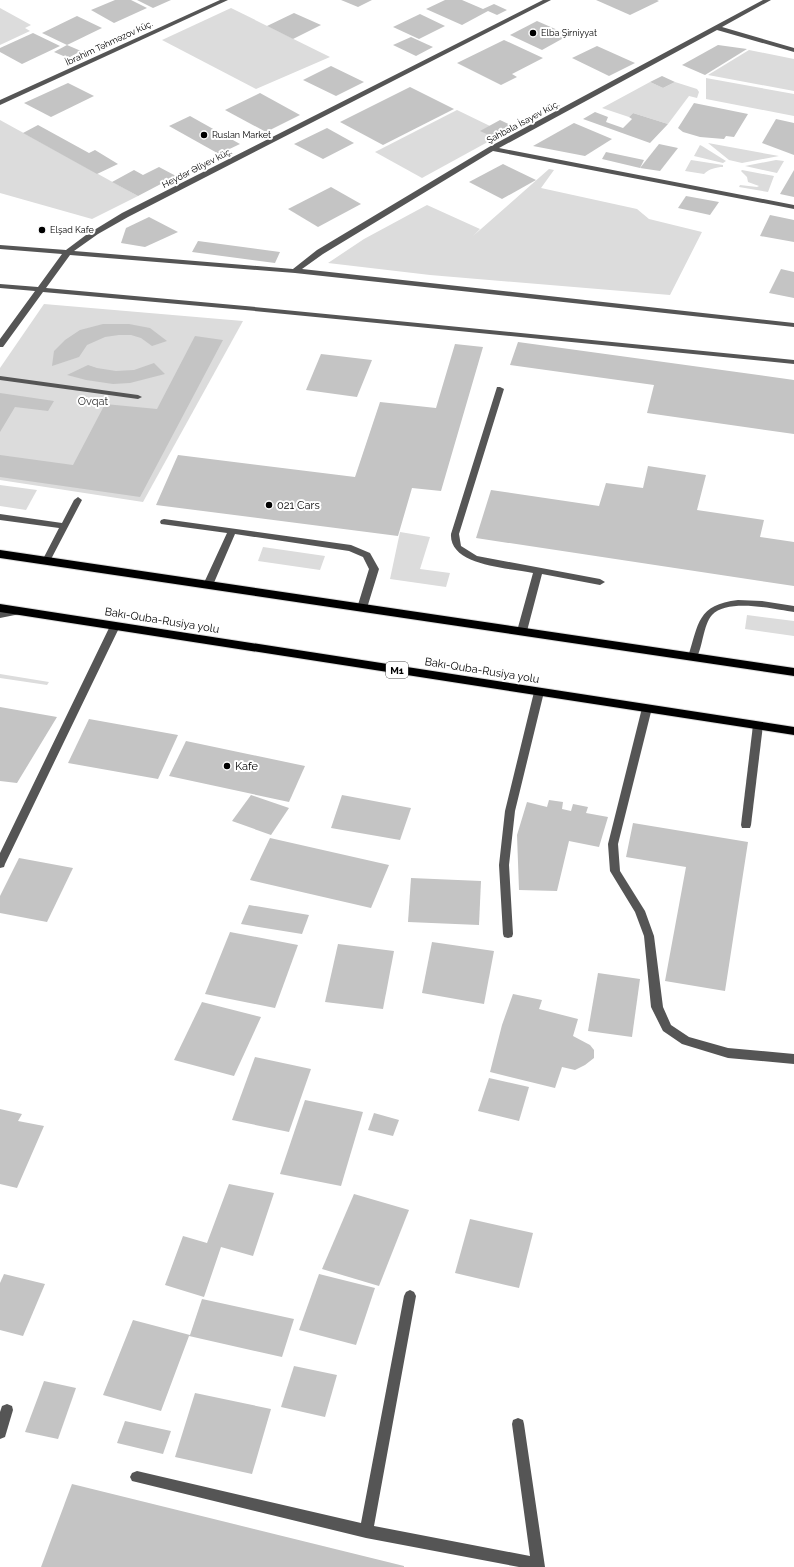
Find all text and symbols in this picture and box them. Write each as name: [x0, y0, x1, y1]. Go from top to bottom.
street label: İbrahim Təhməzov küç.: [63, 17, 154, 68]
marker: Elba Şirniyyat: [528, 28, 538, 38]
place label: Elba Şirniyyat: [541, 28, 597, 38]
street label: Şahbala İsayev küç.: [485, 98, 561, 145]
marker: Ruslan Market: [199, 130, 209, 140]
place label: Ruslan Market: [212, 130, 271, 140]
street label: Heydər Əliyev küç.: [160, 146, 234, 190]
marker: Elşad Kafe: [37, 225, 47, 235]
place label: Elşad Kafe: [50, 225, 95, 235]
park label: Ovqat: [78, 395, 108, 408]
place label: 021 Cars: [277, 499, 320, 512]
marker: 021 Cars: [264, 500, 274, 510]
street label: Bakı-Quba-Rusiya yolu: [104, 605, 220, 636]
street label: Bakı-Quba-Rusiya yolu: [424, 655, 540, 686]
road number: M1: [386, 662, 408, 678]
place label: Kafe: [235, 760, 258, 773]
marker: Kafe: [222, 761, 232, 771]

